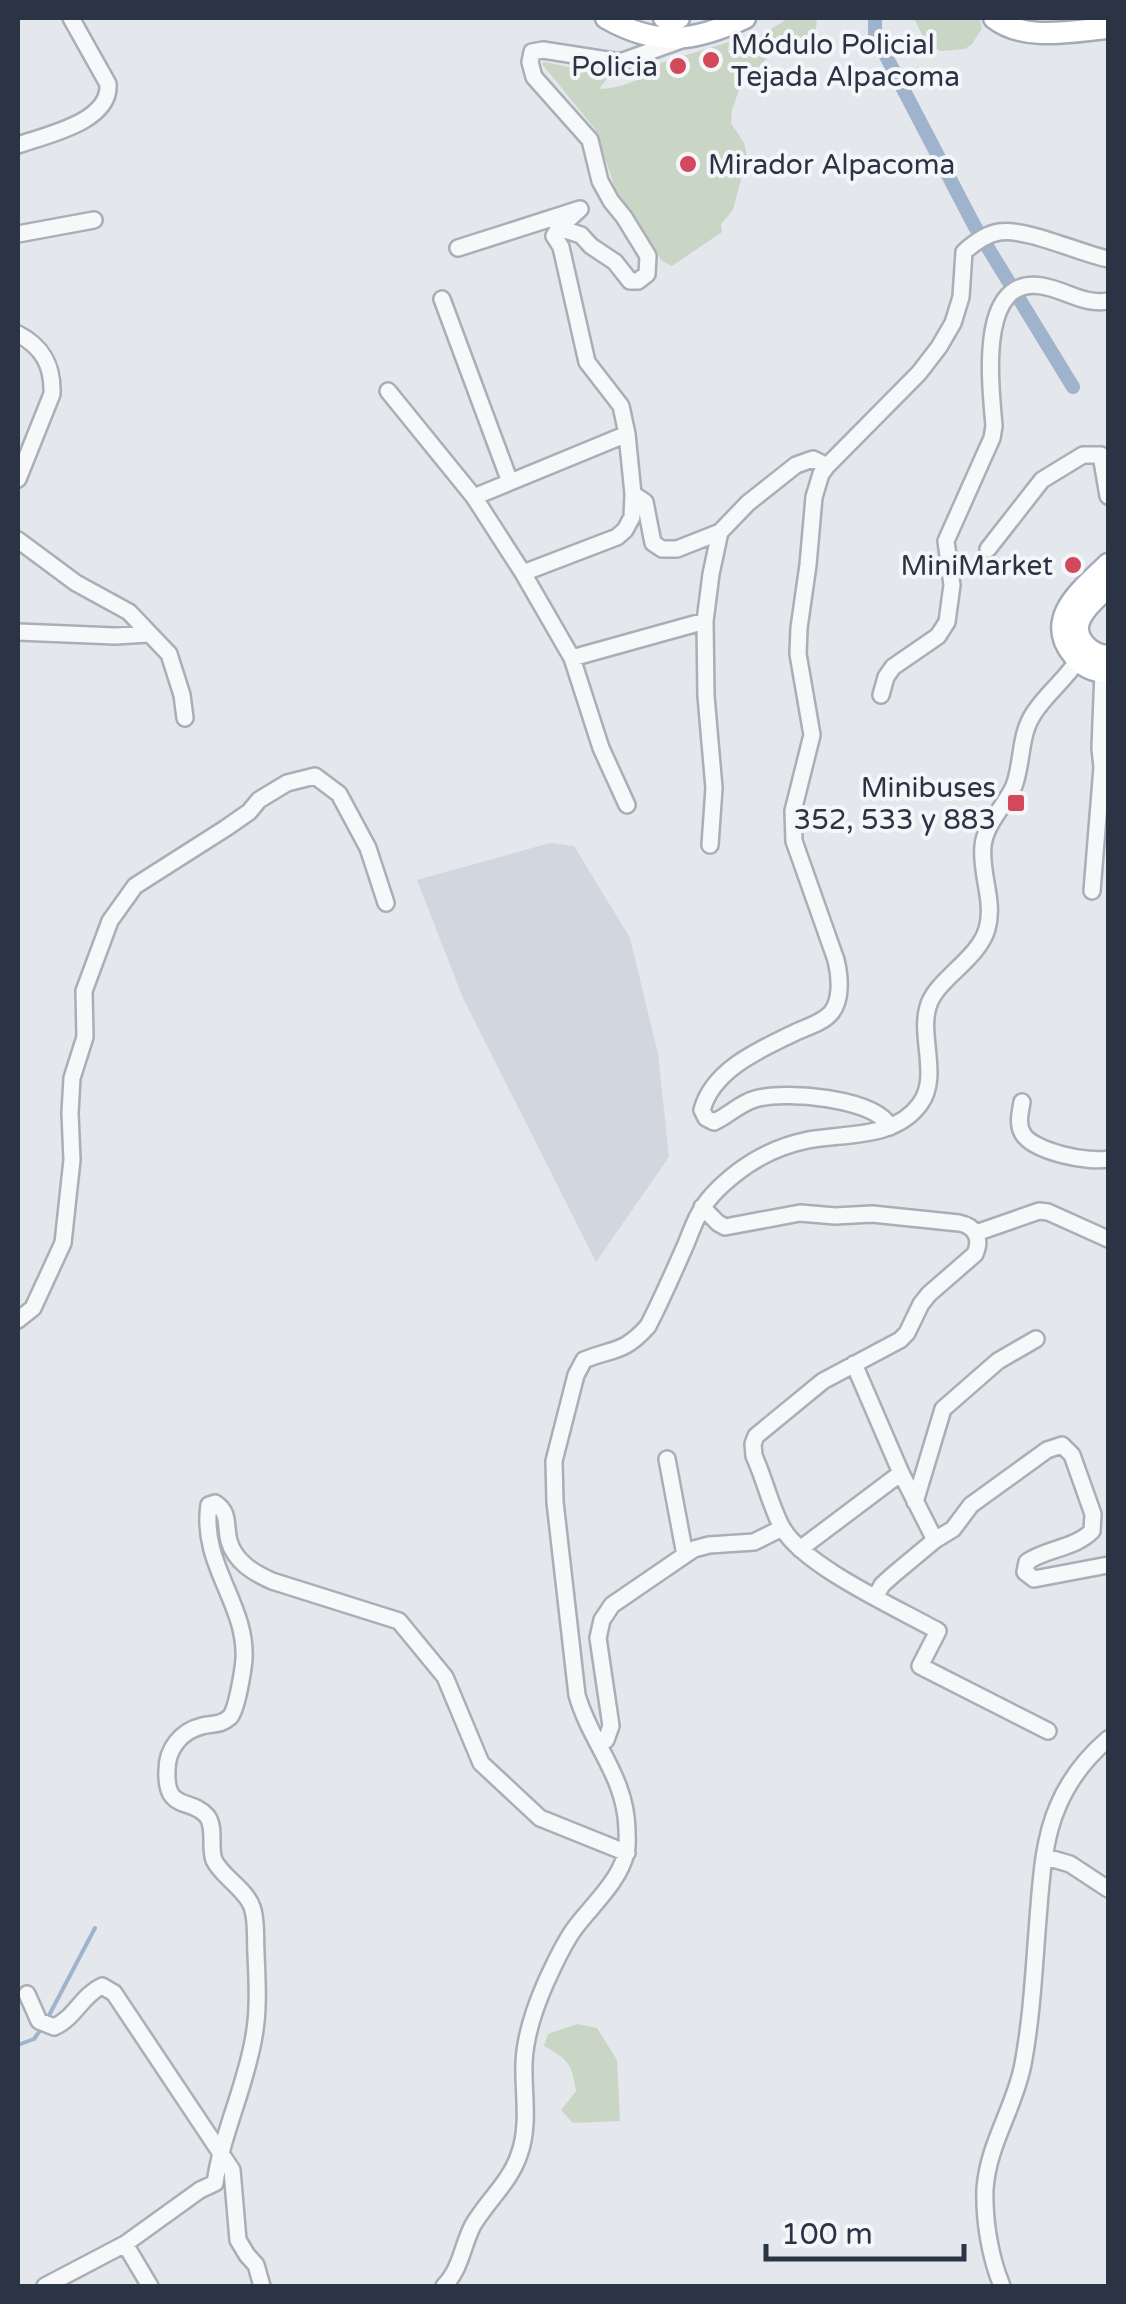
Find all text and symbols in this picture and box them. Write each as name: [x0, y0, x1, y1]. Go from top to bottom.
place label: Módulo Policial Tejada Alpacoma: [731, 28, 960, 94]
marker: Módulo Policial Tejada Alpacoma: [700, 49, 722, 71]
place label: Policia: [571, 50, 658, 84]
marker: Policia: [667, 55, 689, 77]
place label: Mirador Alpacoma: [708, 148, 955, 182]
marker: Mirador Alpacoma: [677, 153, 699, 175]
place label: MiniMarket: [900, 549, 1053, 583]
marker: MiniMarket: [1062, 554, 1084, 576]
place label: Minibuses 352, 533 y 883: [794, 771, 996, 837]
marker: Minibuses 352, 533 y 883: [1005, 792, 1027, 814]
scale bar: [766, 2199, 964, 2261]
text: 100 m: [781, 2216, 873, 2253]

